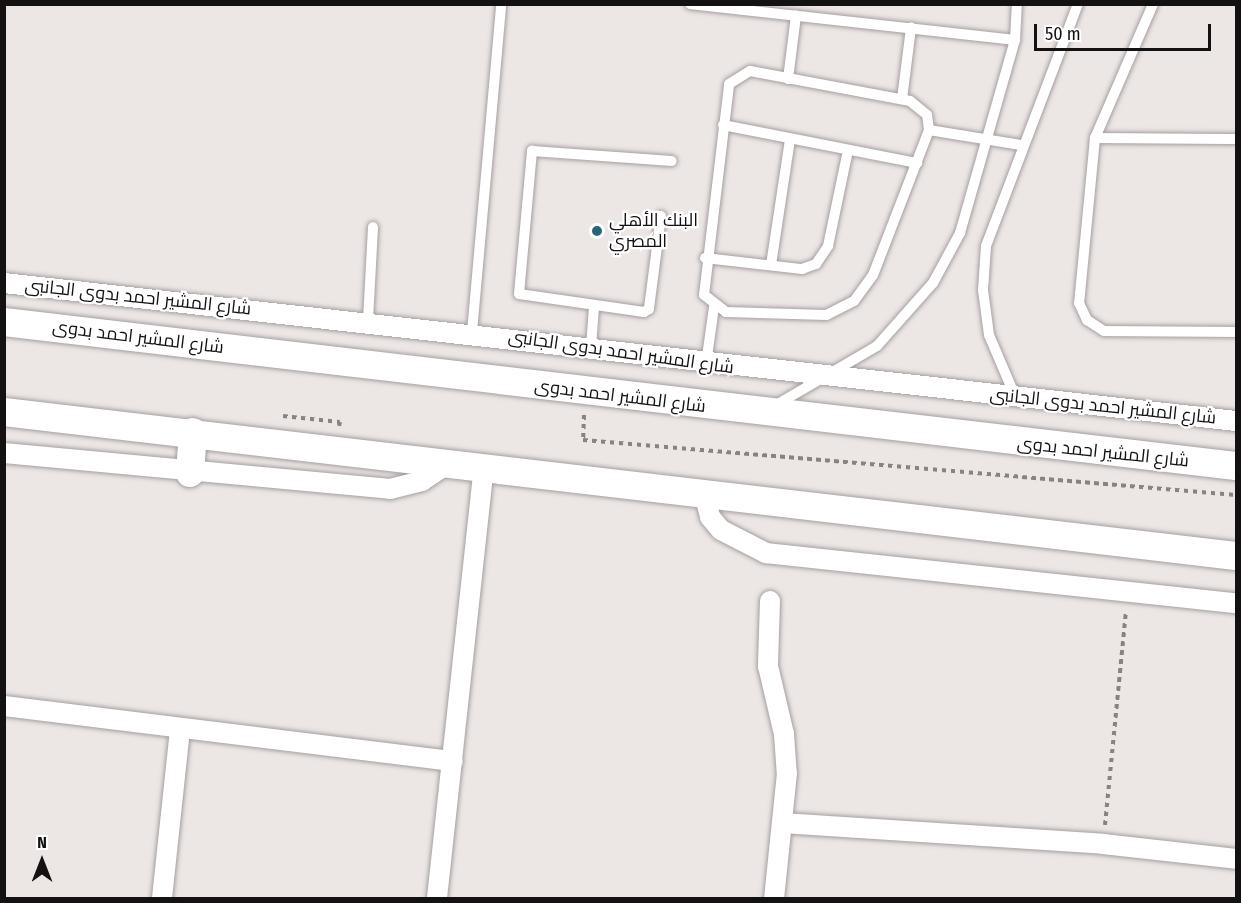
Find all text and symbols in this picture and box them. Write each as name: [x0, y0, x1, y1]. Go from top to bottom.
scale bar: [1037, 12, 1214, 50]
text: 50 m: [1045, 23, 1081, 45]
place label: البنك الأهلي المصري: [609, 210, 698, 252]
marker: البنك الأهلي المصري: [590, 224, 604, 238]
street label: شارع المشير احمد بدوى الجانبى: [24, 274, 252, 320]
street label: شارع المشير احمد بدوى: [51, 316, 225, 358]
street label: شارع المشير احمد بدوى الجانبى: [507, 325, 735, 379]
street label: شارع المشير احمد بدوى: [533, 375, 707, 417]
street label: شارع المشير احمد بدوى الجانبى: [989, 383, 1217, 429]
street label: شارع المشير احمد بدوى: [1016, 432, 1190, 472]
north arrow: [12, 831, 72, 891]
text: N: [37, 833, 47, 852]

